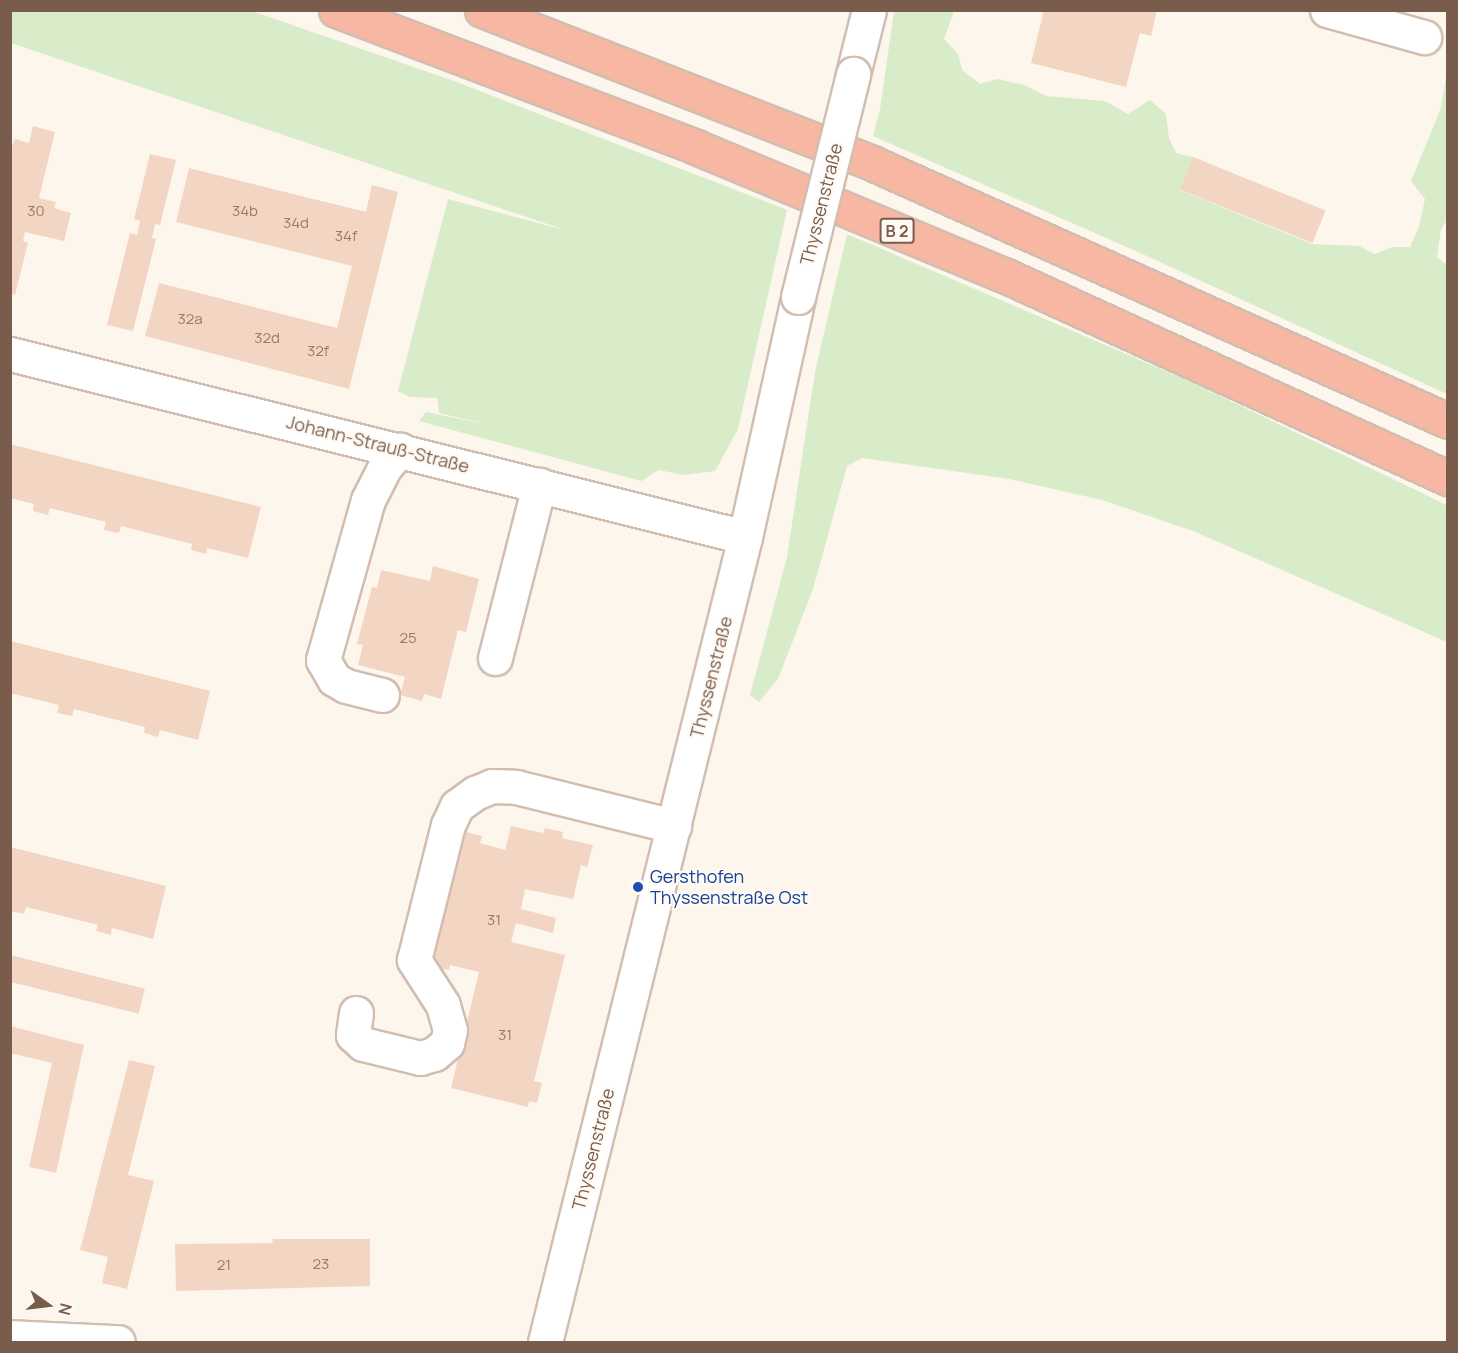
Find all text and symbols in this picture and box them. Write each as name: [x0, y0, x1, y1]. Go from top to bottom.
street label: Thyssenstraße: [795, 141, 847, 267]
house number: 30: [27, 202, 45, 220]
house number: 34b: [232, 202, 258, 220]
house number: 34d: [283, 214, 309, 232]
road number: B 2: [879, 218, 915, 244]
house number: 34f: [335, 227, 357, 245]
house number: 32a: [177, 310, 203, 328]
house number: 32d: [254, 329, 280, 347]
house number: 32f: [307, 342, 329, 360]
street label: Johann-Strauß-Straße: [284, 411, 472, 477]
street label: Thyssenstraße: [685, 614, 737, 740]
house number: 25: [399, 629, 417, 647]
place label: Gersthofen Thyssenstraße Ost: [650, 866, 808, 908]
marker: Gersthofen Thyssenstraße Ost: [631, 880, 645, 894]
house number: 31: [487, 911, 501, 929]
house number: 31: [498, 1026, 512, 1044]
street label: Thyssenstraße: [567, 1086, 619, 1212]
house number: 23: [313, 1255, 329, 1273]
house number: 21: [217, 1256, 231, 1274]
north arrow: [18, 1275, 78, 1335]
text: N: [53, 1301, 78, 1318]

